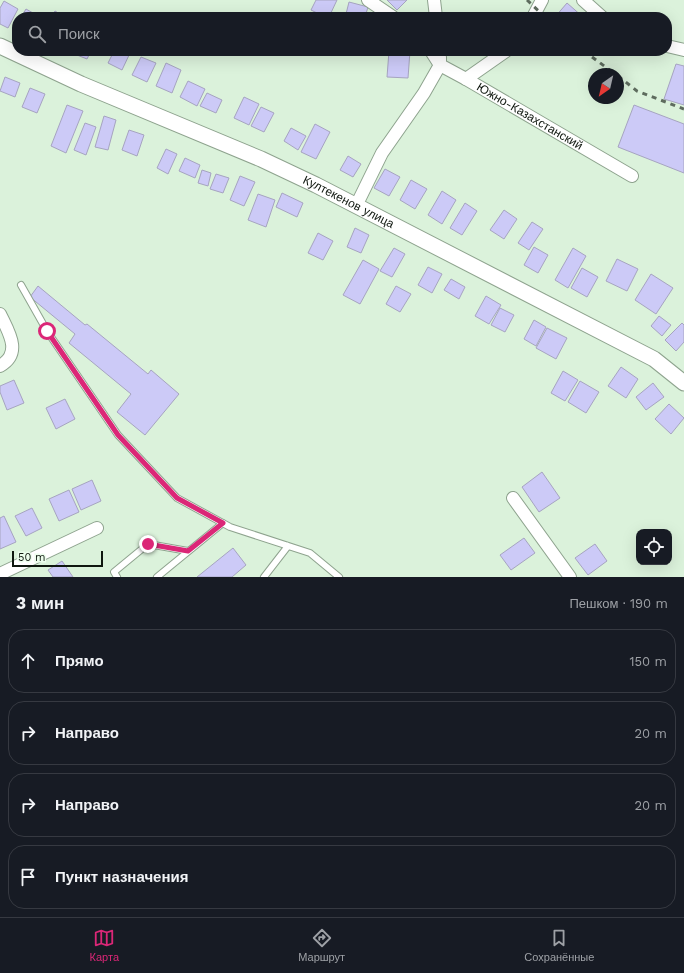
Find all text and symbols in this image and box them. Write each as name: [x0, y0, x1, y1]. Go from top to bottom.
search box: [12, 12, 672, 56]
icon: search: [26, 23, 48, 45]
text: Поиск: [58, 25, 100, 43]
north arrow: [588, 68, 624, 104]
street label: Южно-Казахстанский: [474, 80, 585, 153]
street label: Култекенов улица: [301, 173, 397, 231]
route start: [38, 322, 56, 340]
map controls: [636, 529, 672, 565]
button: locate: [636, 529, 672, 565]
route end: [139, 535, 157, 553]
scale bar: [12, 549, 103, 568]
text: 50 m: [18, 551, 45, 564]
text: 3 мин: [16, 593, 64, 613]
text: Пешком · 190 m: [569, 596, 668, 611]
icon: ahead: [17, 650, 39, 672]
text: Прямо: [55, 652, 104, 670]
text: 150 m: [629, 654, 667, 669]
icon: right: [17, 722, 39, 744]
text: Направо: [55, 724, 119, 742]
text: 20 m: [635, 726, 667, 741]
icon: right: [17, 794, 39, 816]
text: Направо: [55, 796, 119, 814]
text: 20 m: [635, 798, 667, 813]
icon: arrive: [17, 866, 39, 888]
text: Пункт назначения: [55, 868, 188, 886]
tab: Карта: [90, 927, 119, 964]
tab: Маршрут: [298, 927, 345, 964]
tab: Сохранённые: [524, 927, 594, 964]

